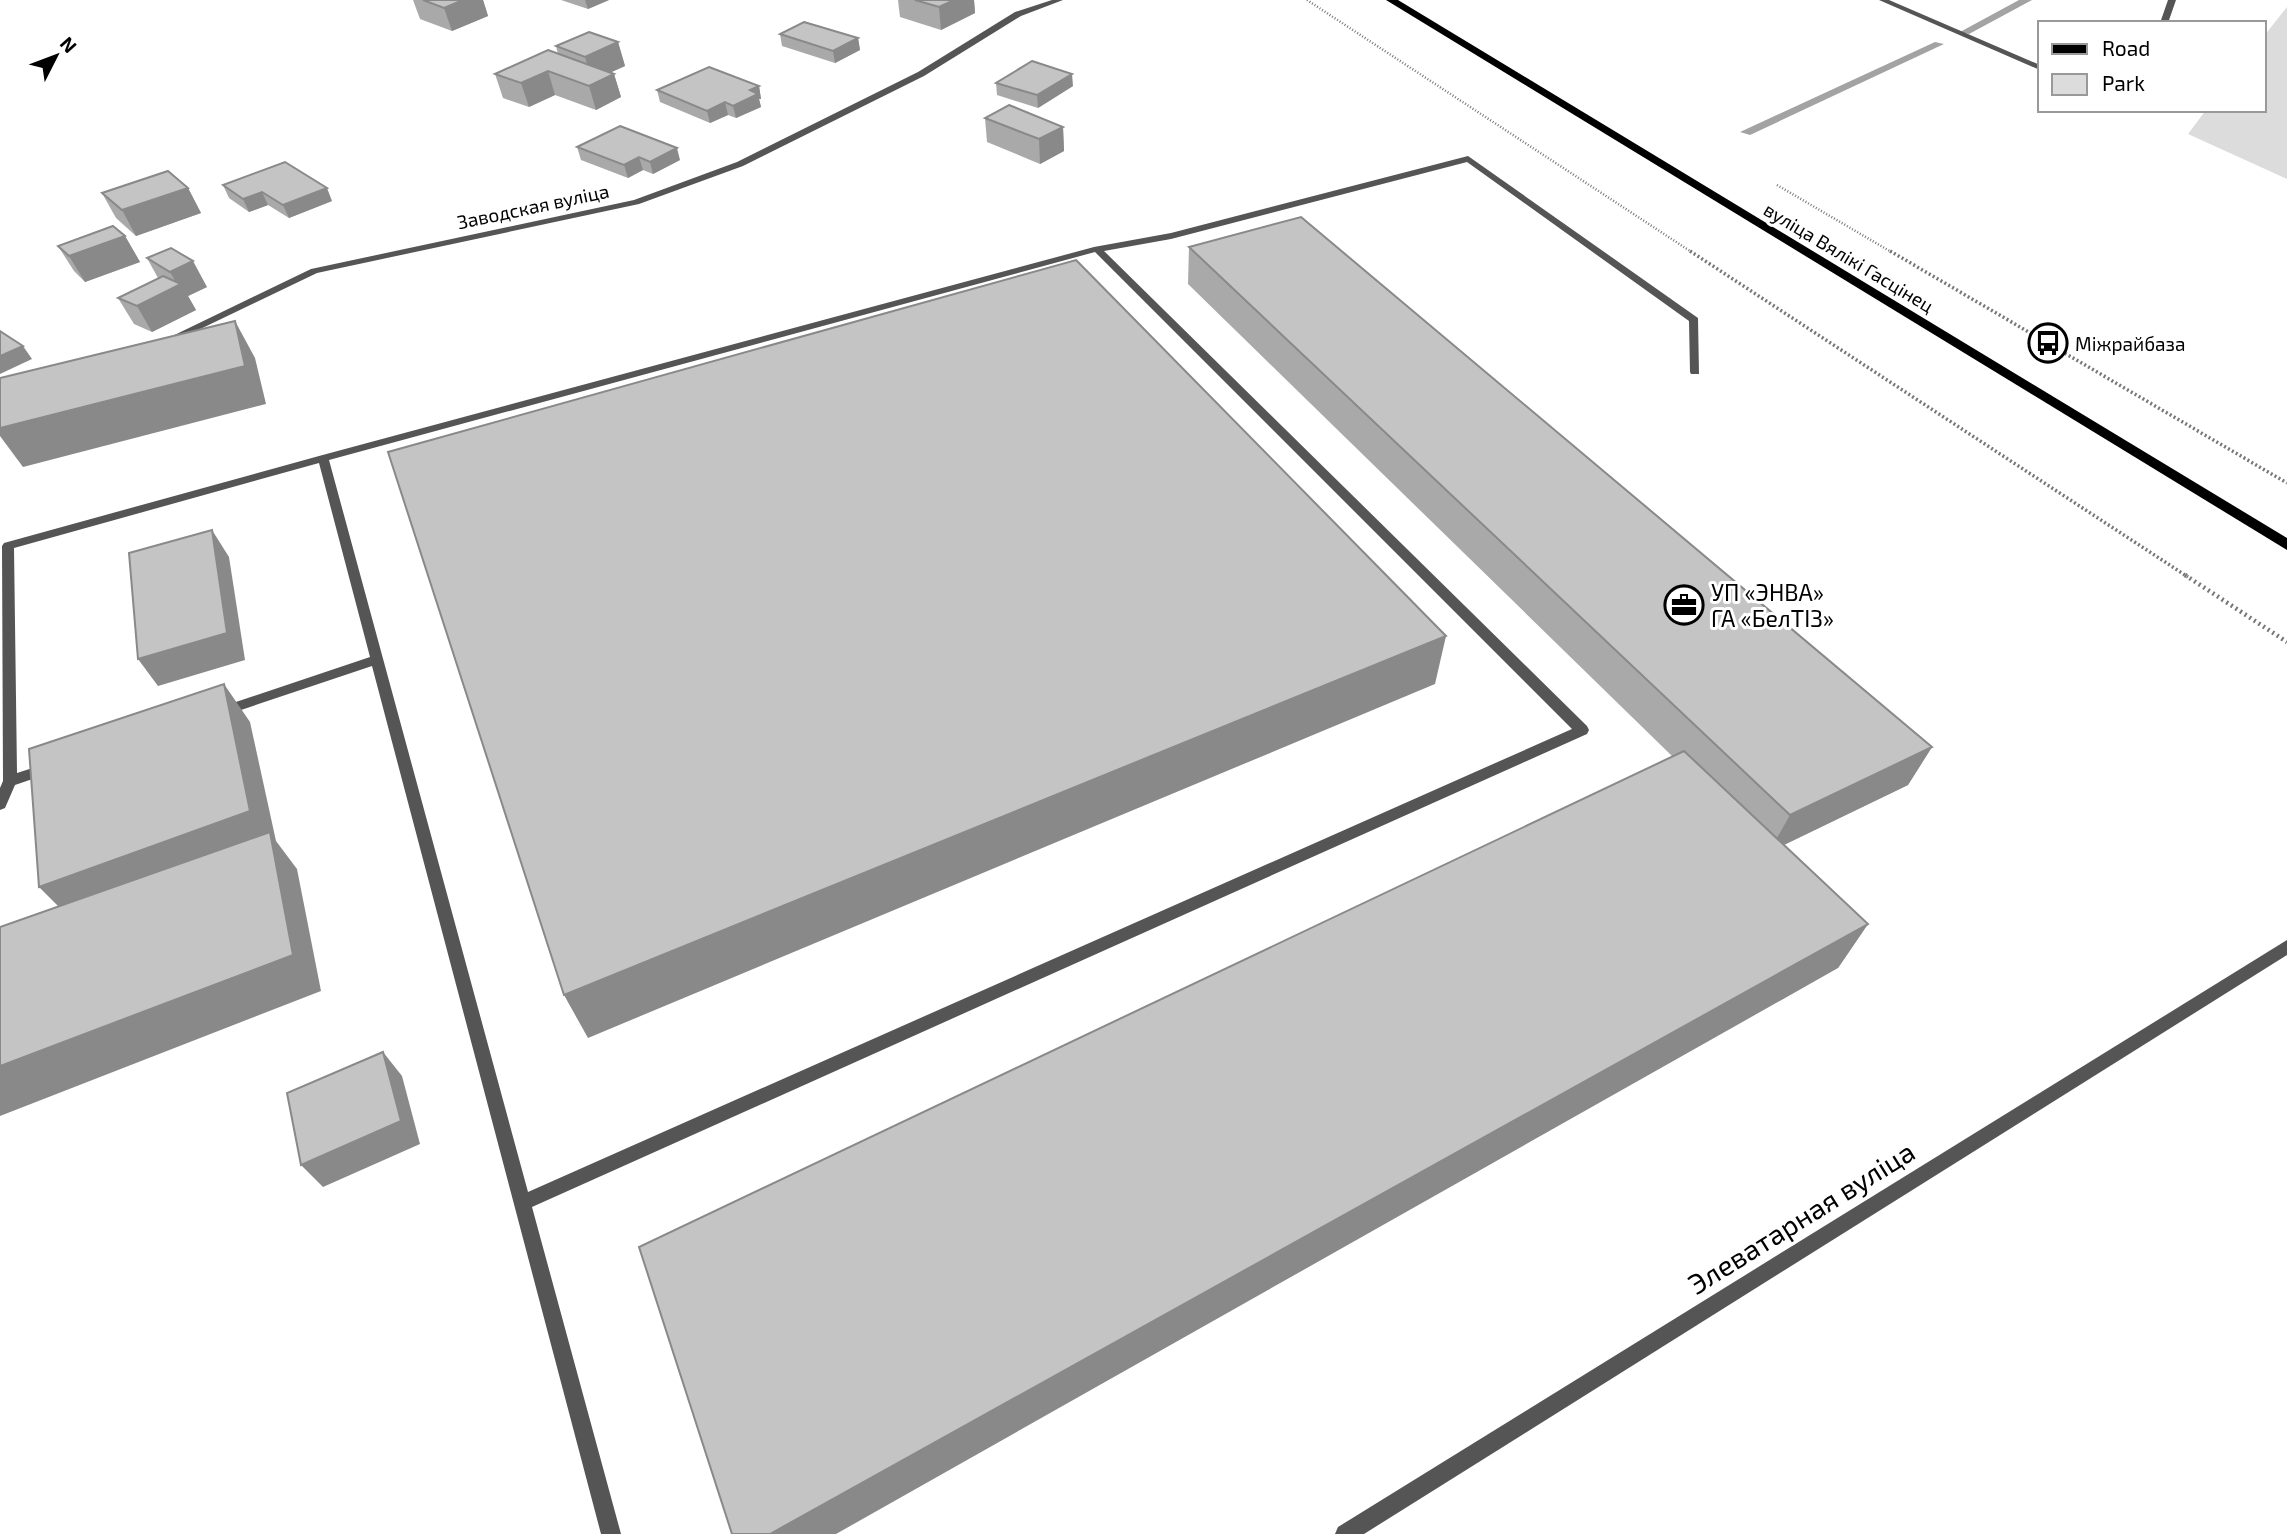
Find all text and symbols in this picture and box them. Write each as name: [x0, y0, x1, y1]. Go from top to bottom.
north arrow: [21, 21, 91, 91]
legend: [2038, 21, 2266, 112]
text: N: [56, 31, 82, 57]
text: Road: [2102, 35, 2150, 60]
text: Park: [2102, 70, 2145, 95]
street label: Заводская вуліца: [455, 179, 611, 234]
street label: вуліца Вялікі Гасцінец: [1759, 197, 1938, 318]
bus stop icon: Міжрайбаза: [2027, 322, 2069, 364]
place label: Міжрайбаза: [2075, 332, 2185, 355]
place label: УП «ЭНВА» ГА «БелТІЗ»: [1711, 578, 1834, 632]
office icon: УП «ЭНВА» ГА «БелТІЗ»: [1663, 584, 1705, 626]
street label: Элеватарная вуліца: [1681, 1134, 1921, 1300]

